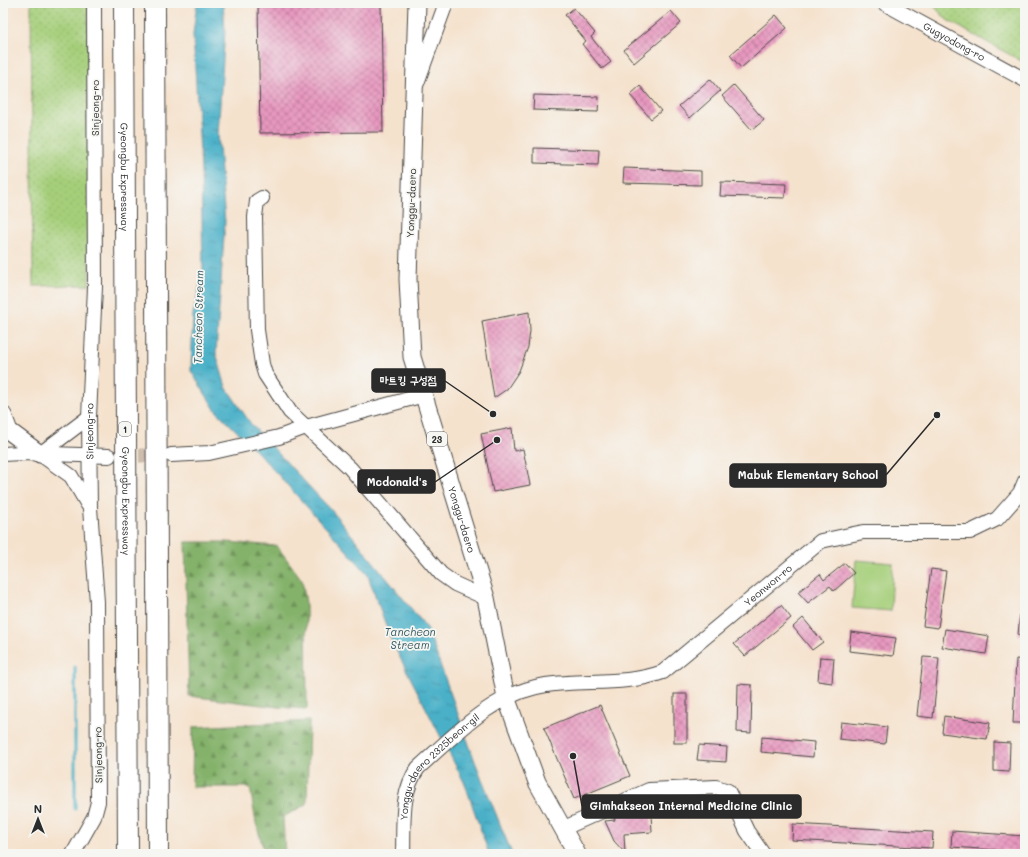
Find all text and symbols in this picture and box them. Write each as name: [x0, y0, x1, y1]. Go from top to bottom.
street label: Gugyodong-ro: [921, 19, 988, 64]
street label: Sinjeong-ro: [88, 80, 102, 136]
street label: Gyeongbu Expressway: [118, 123, 132, 231]
street label: Yonggu-daero: [403, 168, 419, 238]
water label: Tancheon Stream: [190, 270, 206, 364]
callout: 마트킹 구성점: [372, 369, 445, 392]
text: 마트킹 구성점: [379, 372, 437, 387]
street label: Sinjeong-ro: [82, 403, 97, 460]
road number: 1: [119, 422, 131, 436]
road number: 23: [427, 432, 447, 446]
street label: Gyeongbu Expressway: [119, 447, 134, 555]
callout: Mabuk Elementary School: [730, 464, 886, 487]
text: Mabuk Elementary School: [738, 467, 878, 482]
callout: Mcdonald's: [358, 470, 435, 493]
text: Mcdonald's: [367, 474, 428, 489]
street label: Yonggu-daero: [445, 484, 479, 554]
street label: Yeonwon-ro: [741, 561, 795, 609]
water label: Tancheon Stream: [384, 624, 436, 652]
street label: Yonggu-daero 2325beon-gil: [396, 710, 482, 821]
street label: Sinjeong-ro: [91, 727, 105, 783]
callout: Gimhakseon Internal Medicine Clinic: [582, 795, 801, 818]
text: Gimhakseon Internal Medicine Clinic: [590, 798, 793, 813]
north arrow: [18, 799, 58, 839]
text: N: [34, 801, 42, 816]

